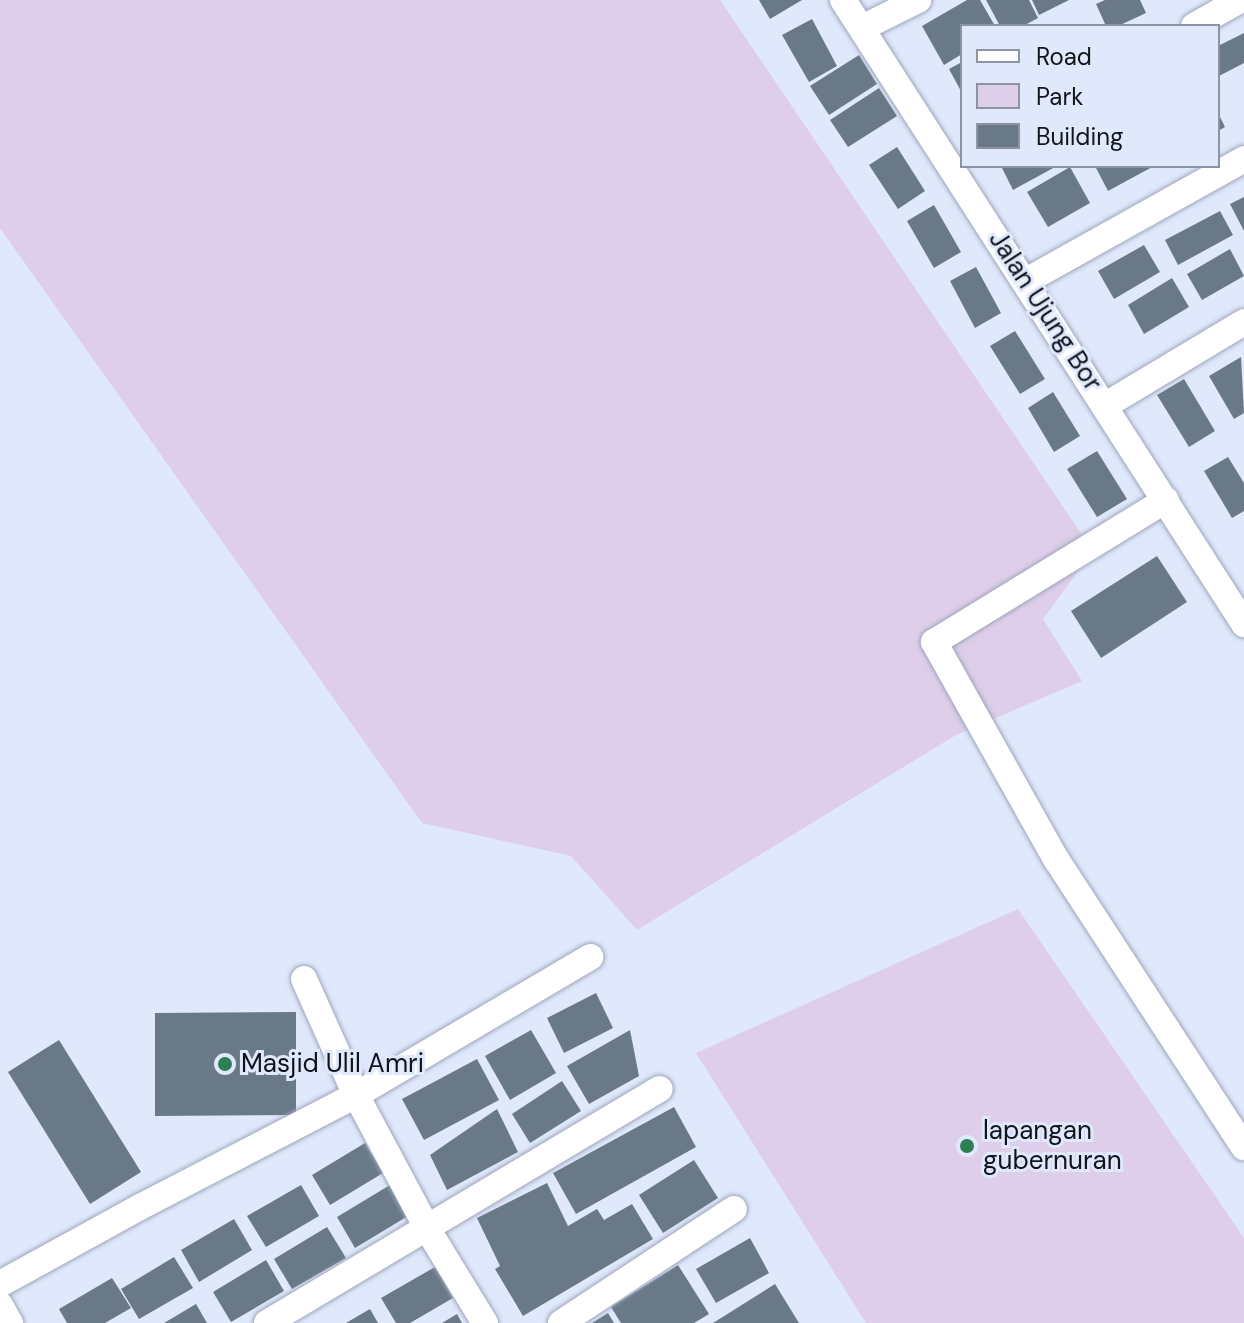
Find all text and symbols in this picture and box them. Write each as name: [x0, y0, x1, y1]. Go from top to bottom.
legend: [960, 24, 1220, 168]
text: Road: [1036, 41, 1092, 72]
text: Park: [1036, 81, 1083, 112]
text: Building: [1036, 121, 1123, 152]
street label: Jalan Ujung Bor: [982, 225, 1108, 397]
place label: Masjid Ulil Amri: [241, 1048, 424, 1080]
marker: Masjid Ulil Amri: [216, 1055, 234, 1073]
place label: lapangan gubernuran: [983, 1115, 1122, 1176]
marker: lapangan gubernuran: [958, 1137, 976, 1155]

